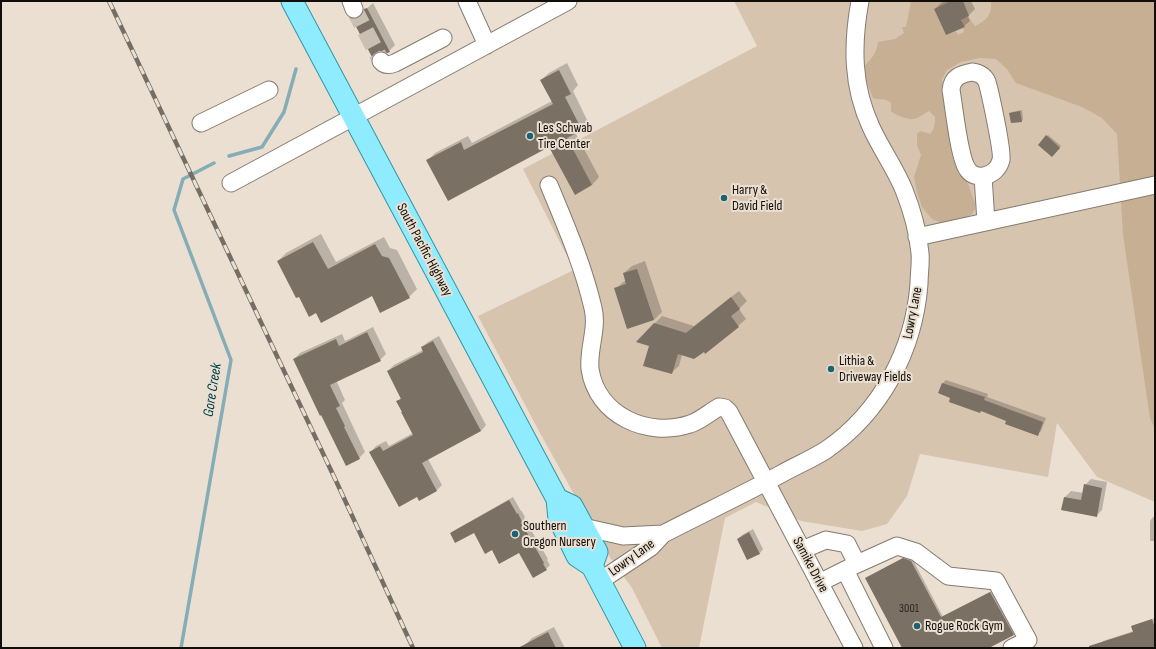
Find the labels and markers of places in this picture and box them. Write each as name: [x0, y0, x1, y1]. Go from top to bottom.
place label: Les Schwab Tire Center: [538, 120, 592, 152]
marker: Les Schwab Tire Center: [525, 131, 535, 141]
place label: Harry & David Field: [732, 182, 782, 214]
marker: Harry & David Field: [719, 193, 729, 203]
place label: Lithia & Driveway Fields: [839, 353, 911, 386]
marker: Lithia & Driveway Fields: [826, 364, 836, 374]
place label: Southern Oregon Nursery: [523, 518, 596, 550]
marker: Southern Oregon Nursery: [510, 529, 520, 539]
place label: Rogue Rock Gym: [925, 618, 1003, 634]
marker: Rogue Rock Gym: [912, 621, 922, 631]

